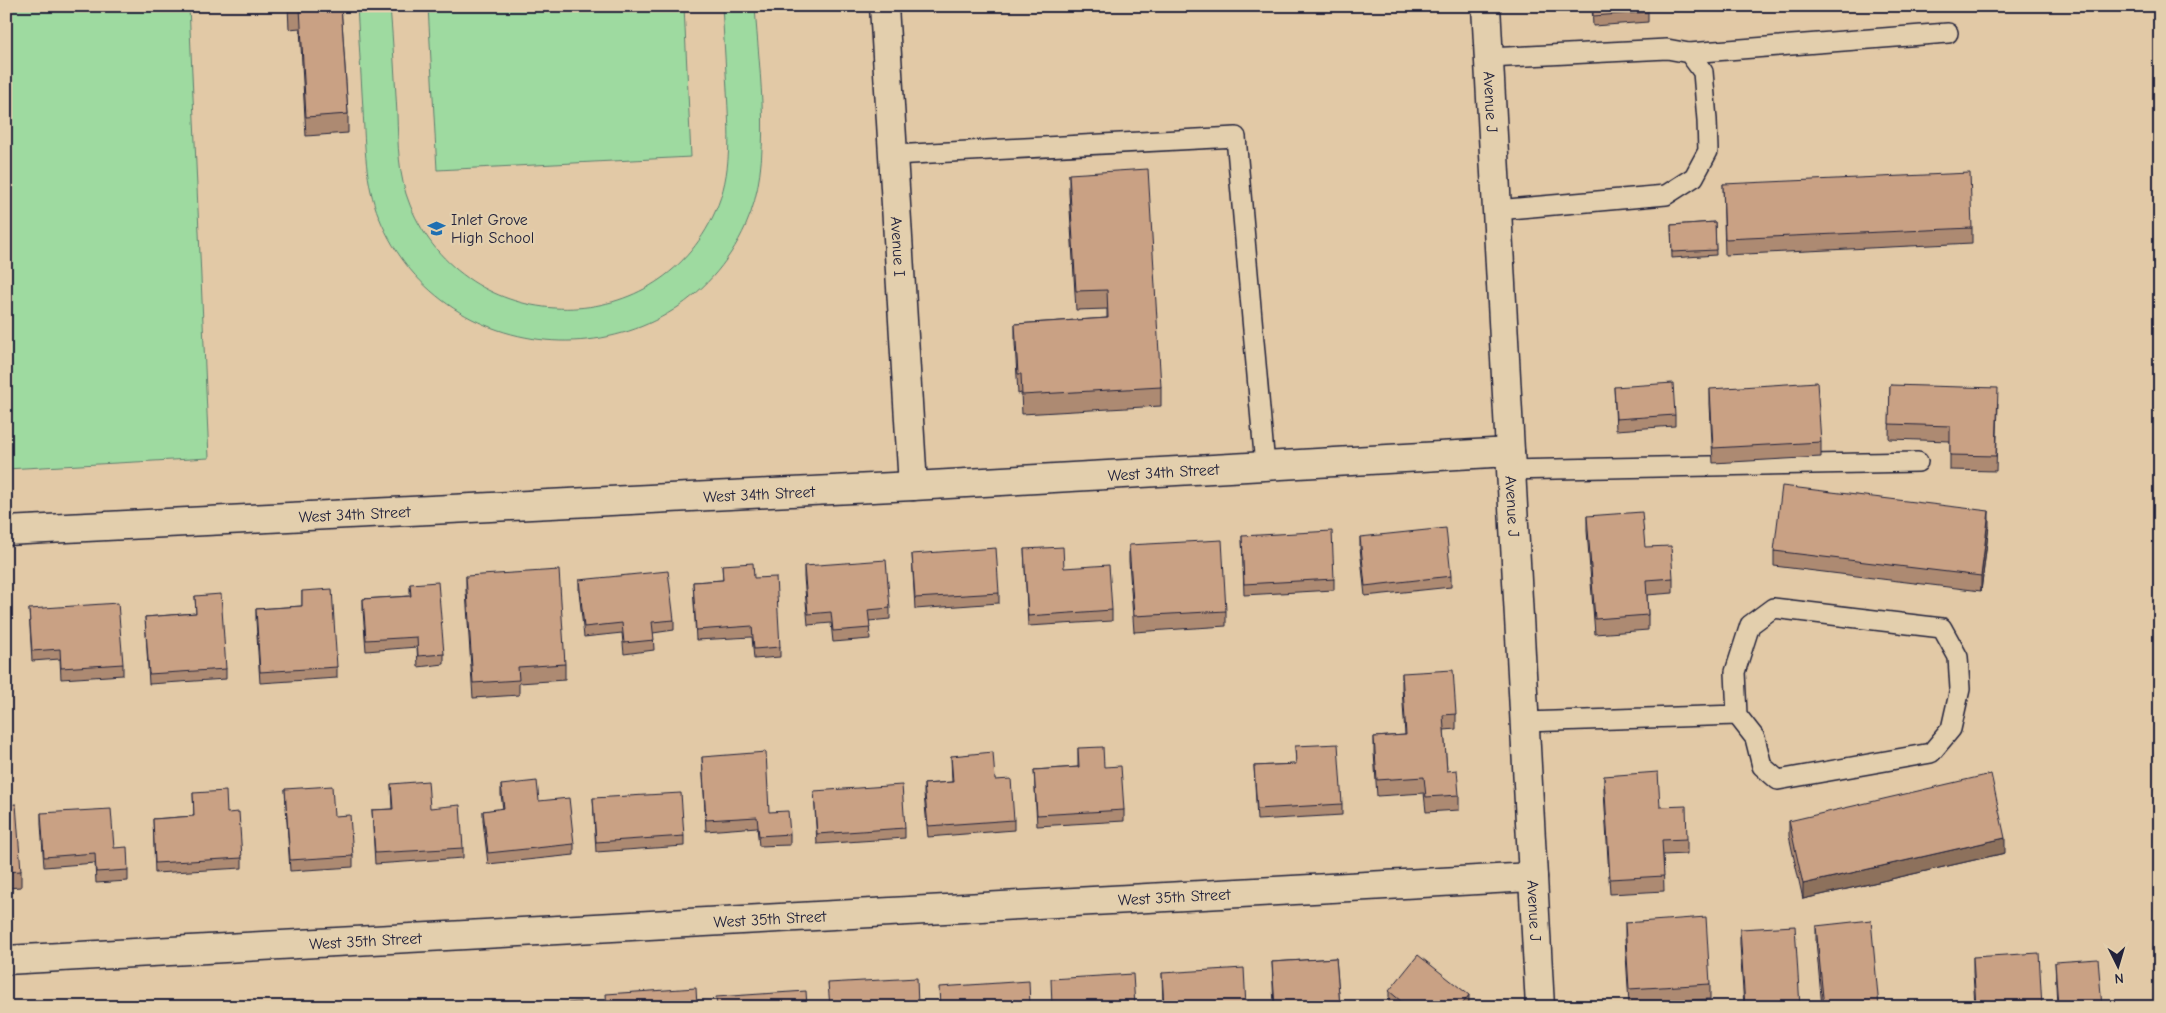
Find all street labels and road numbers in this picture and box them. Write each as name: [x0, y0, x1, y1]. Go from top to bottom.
street label: Avenue J: [1480, 71, 1501, 133]
street label: Avenue I: [887, 216, 908, 277]
street label: West 34th Street: [1107, 461, 1220, 485]
street label: Avenue J: [1501, 475, 1523, 537]
street label: West 34th Street: [703, 483, 816, 506]
street label: West 34th Street: [298, 503, 411, 526]
street label: Avenue J: [1523, 880, 1544, 942]
street label: West 35th Street: [1117, 885, 1232, 910]
street label: West 35th Street: [713, 907, 827, 932]
street label: West 35th Street: [309, 929, 423, 954]

